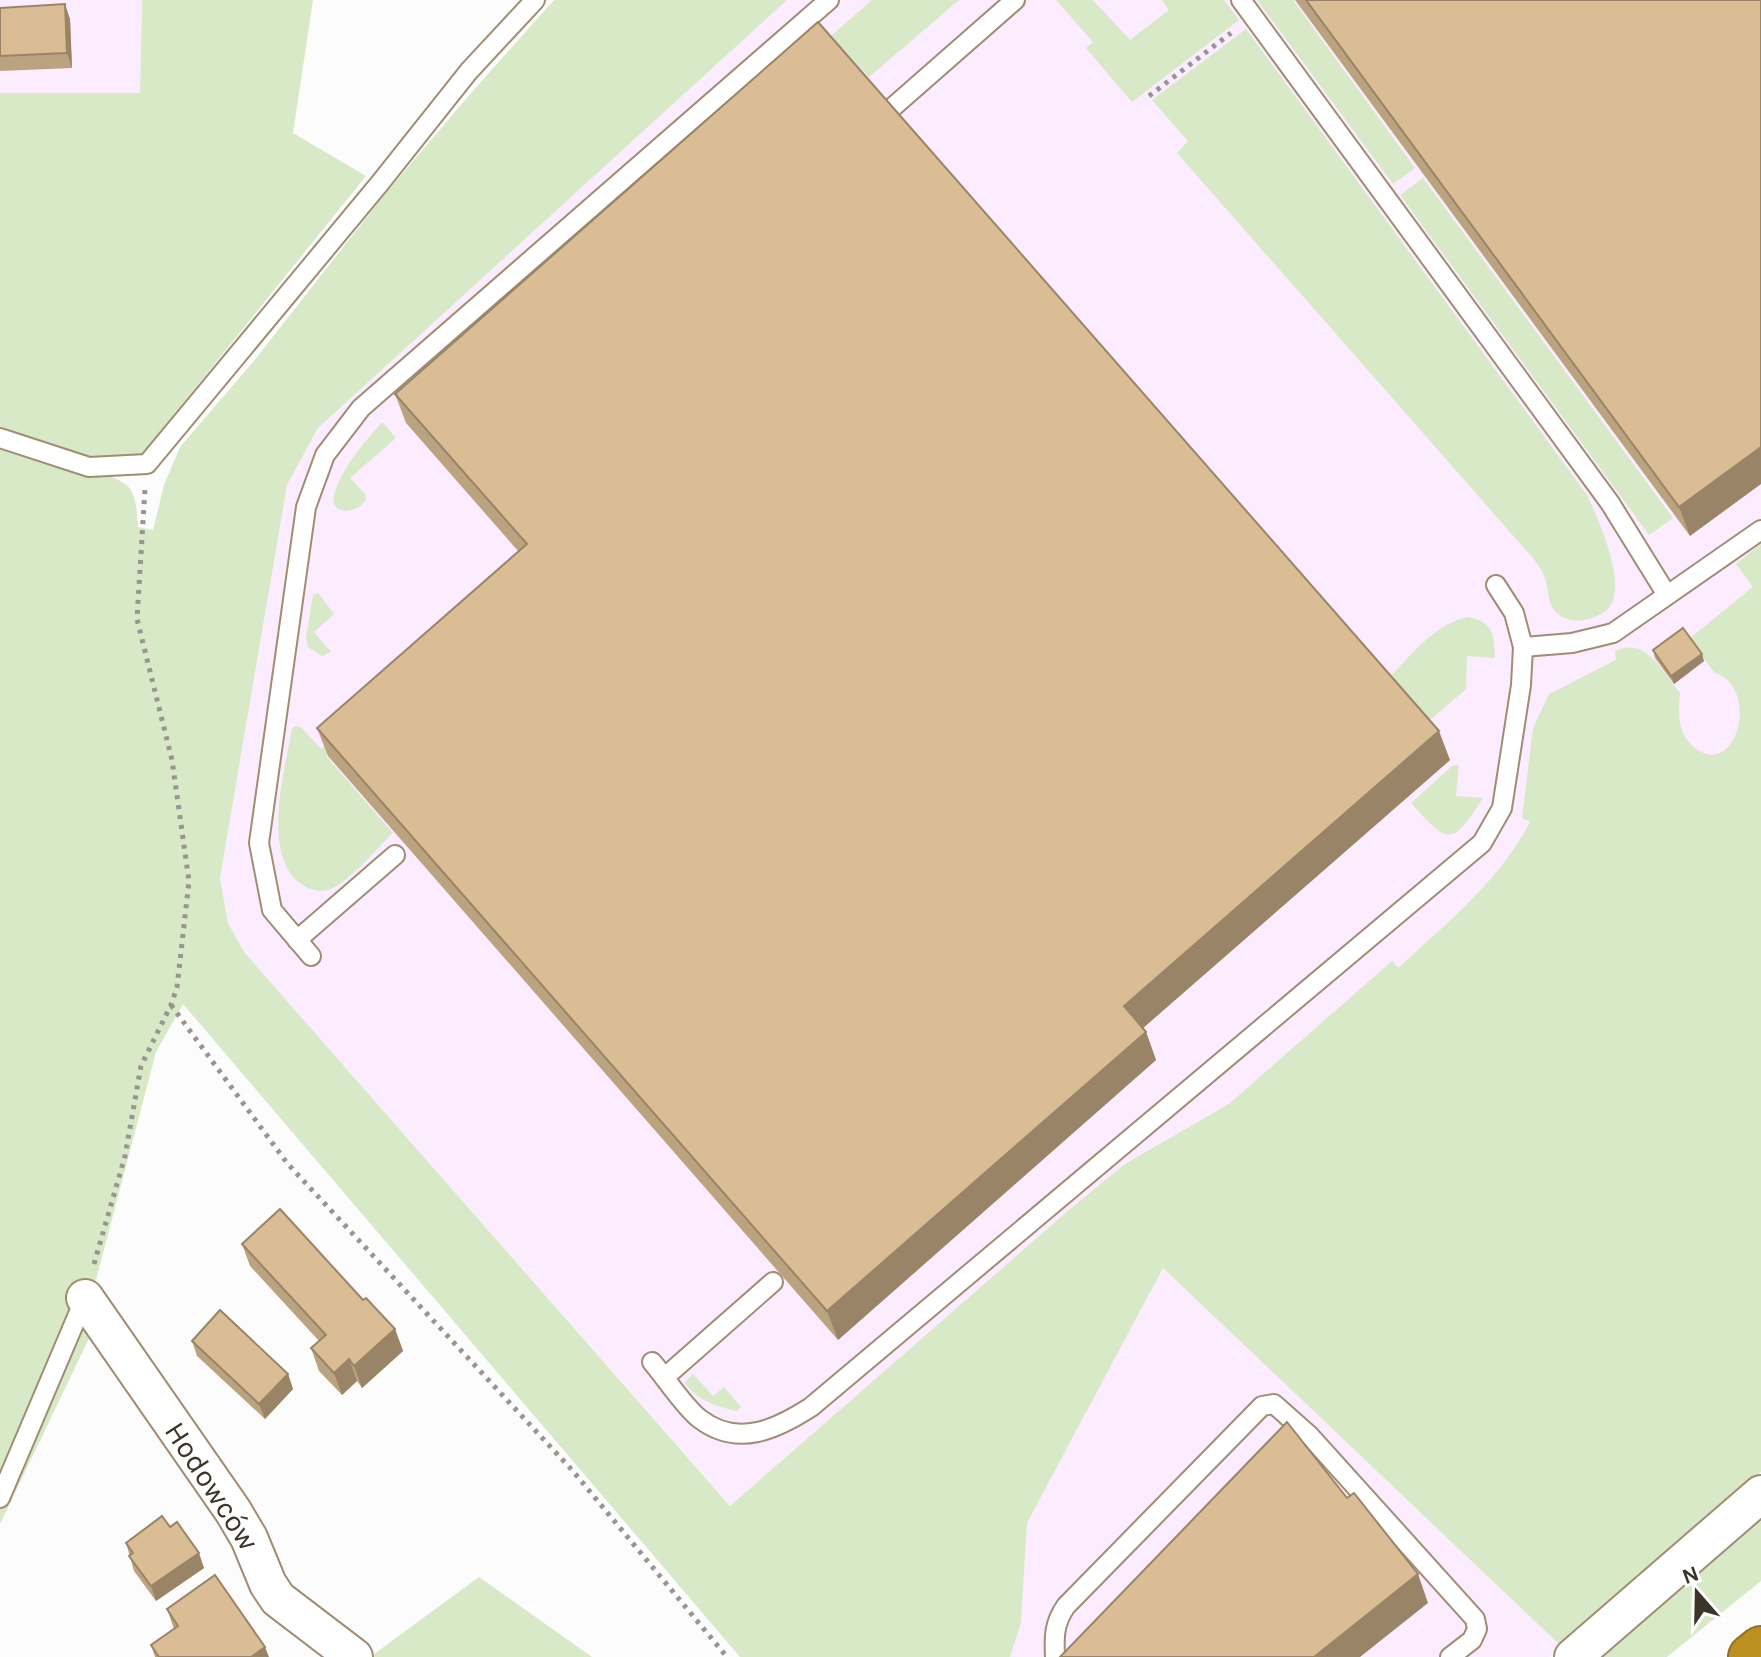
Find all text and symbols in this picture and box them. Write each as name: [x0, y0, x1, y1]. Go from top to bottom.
street label: Hodowców: [157, 1415, 267, 1557]
north arrow: [1657, 1553, 1737, 1633]
text: N: [1679, 1560, 1702, 1590]

